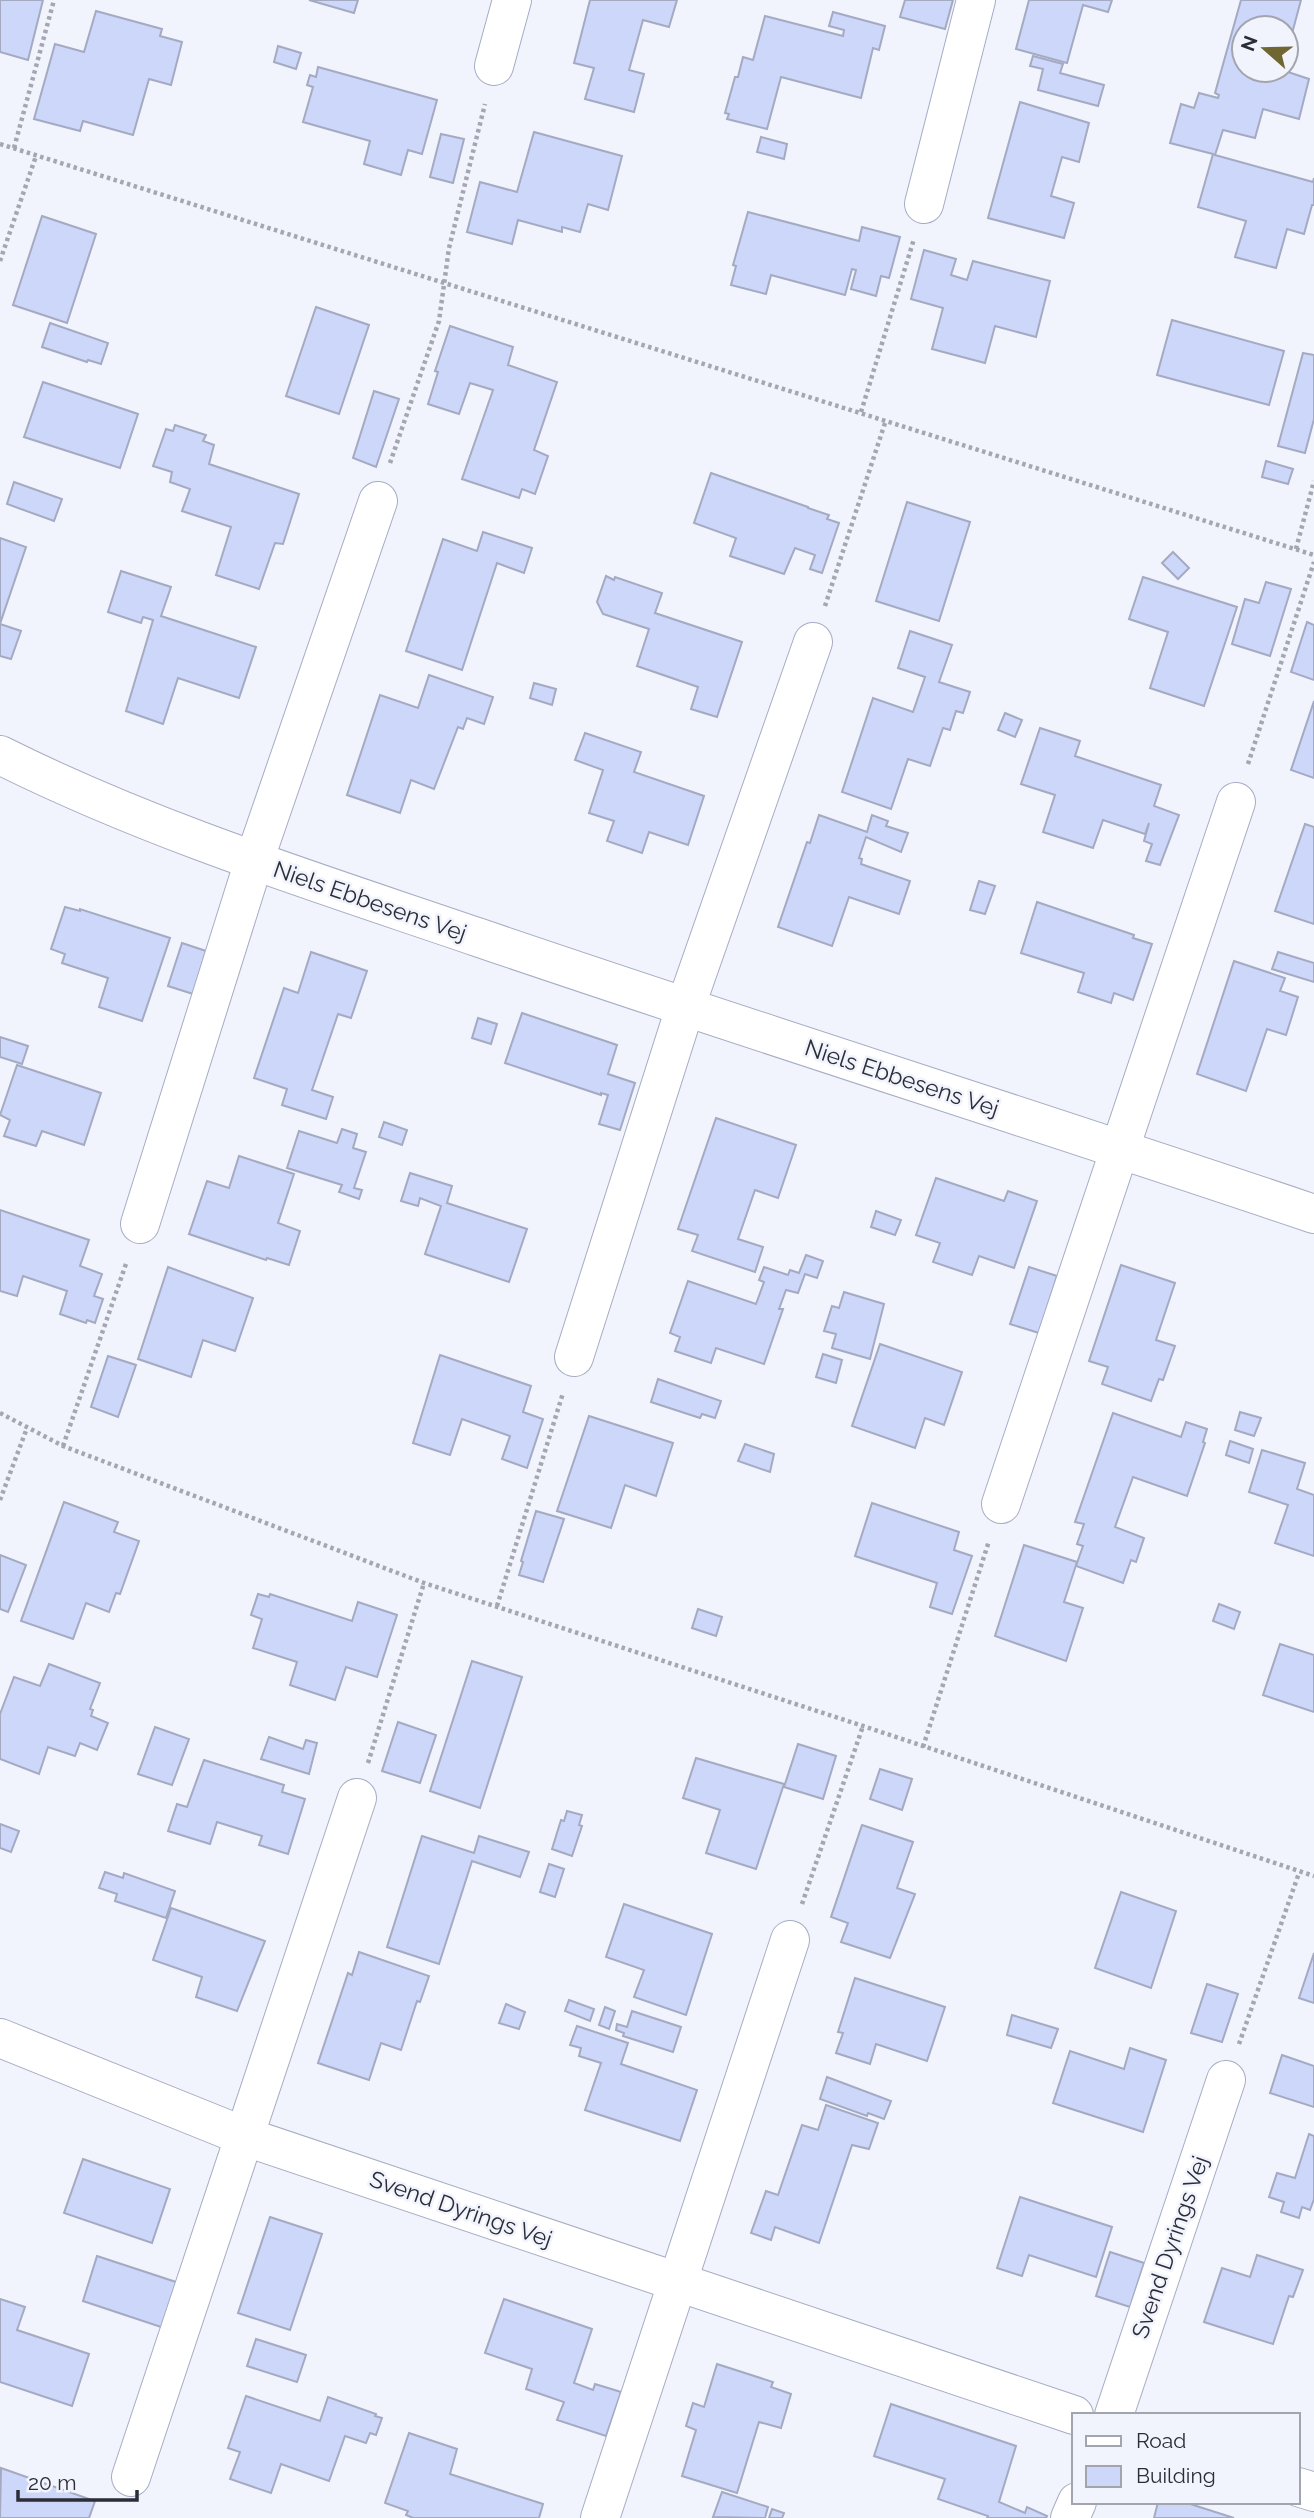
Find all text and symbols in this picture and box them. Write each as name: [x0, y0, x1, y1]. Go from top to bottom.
north arrow: [1230, 14, 1300, 84]
text: N: [1236, 33, 1262, 54]
street label: Niels Ebbesens Vej: [270, 855, 470, 946]
street label: Niels Ebbesens Vej: [802, 1033, 1003, 1122]
street label: Svend Dyrings Vej: [1126, 2152, 1213, 2342]
street label: Svend Dyrings Vej: [366, 2165, 556, 2252]
legend: [1072, 2413, 1300, 2504]
text: Road: [1136, 2428, 1186, 2453]
scale bar: [18, 2458, 136, 2502]
text: Building: [1136, 2463, 1216, 2488]
text: 20 m: [28, 2470, 76, 2495]

